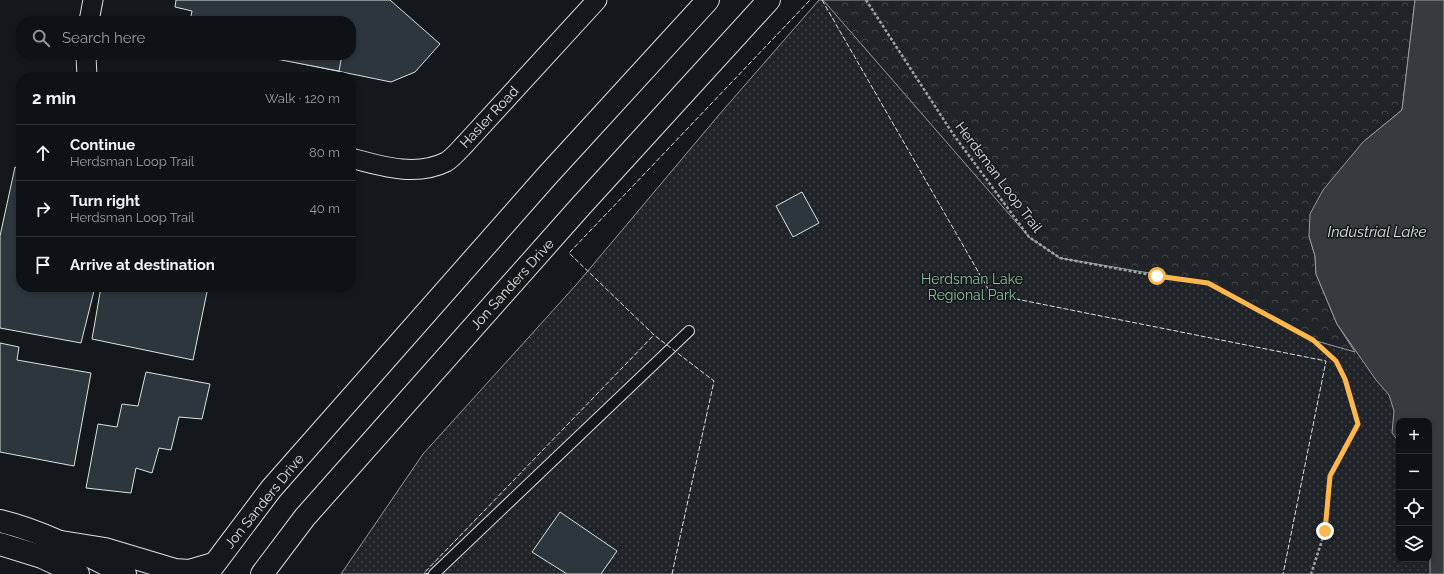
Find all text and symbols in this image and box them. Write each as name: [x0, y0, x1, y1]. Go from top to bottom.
search box: [16, 16, 356, 60]
icon: search: [30, 27, 52, 49]
text: Search here: [62, 29, 145, 47]
street label: Hasler Road: [456, 83, 522, 151]
text: 2 min: [32, 88, 76, 108]
text: Walk · 120 m: [265, 91, 340, 106]
street label: Herdsman Loop Trail: [952, 119, 1046, 235]
text: Continue: [70, 136, 135, 154]
icon: ahead: [32, 142, 54, 164]
text: 80 m: [309, 145, 340, 160]
text: Herdsman Loop Trail: [70, 154, 194, 169]
text: Turn right: [70, 192, 140, 210]
icon: right: [32, 198, 54, 220]
text: 40 m: [310, 201, 340, 216]
text: Herdsman Loop Trail: [70, 210, 194, 225]
water label: Industrial Lake: [1328, 223, 1426, 241]
street label: Jon Sanders Drive: [467, 235, 557, 333]
icon: arrive: [32, 254, 54, 276]
text: Arrive at destination: [70, 256, 215, 274]
route start: [1148, 267, 1166, 285]
park label: Herdsman Lake Regional Park: [921, 271, 1023, 303]
map controls: [1396, 418, 1432, 562]
button: +: [1396, 418, 1432, 454]
street label: Jon Sanders Drive: [221, 451, 307, 551]
button: −: [1396, 454, 1432, 490]
button: locate: [1396, 490, 1432, 526]
route end: [1316, 522, 1334, 540]
button: layers: [1396, 526, 1432, 562]

